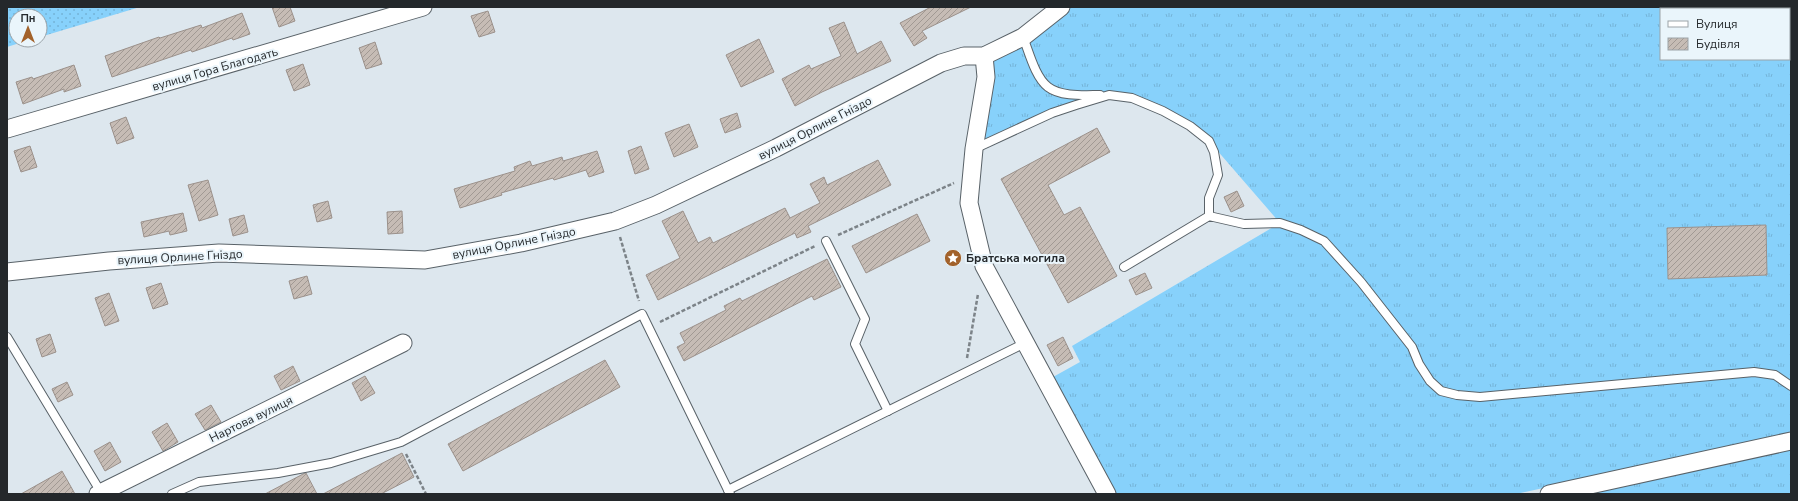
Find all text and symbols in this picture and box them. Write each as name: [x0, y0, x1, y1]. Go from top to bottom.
north arrow: [8, 8, 48, 48]
legend: [1660, 8, 1790, 60]
text: Пн: [20, 11, 36, 26]
text: Вулиця: [1696, 16, 1738, 32]
text: Будівля: [1696, 36, 1740, 52]
street label: вулиця Гора Благодать: [150, 43, 280, 95]
street label: вулиця Орлине Гніздо: [756, 92, 875, 164]
street label: вулиця Орлине Гніздо: [451, 223, 577, 263]
street label: вулиця Орлине Гніздо: [117, 246, 243, 268]
place icon: Братська могила: [943, 248, 963, 268]
place label: Братська могила: [966, 250, 1065, 266]
street label: Нартова вулиця: [207, 392, 295, 446]

